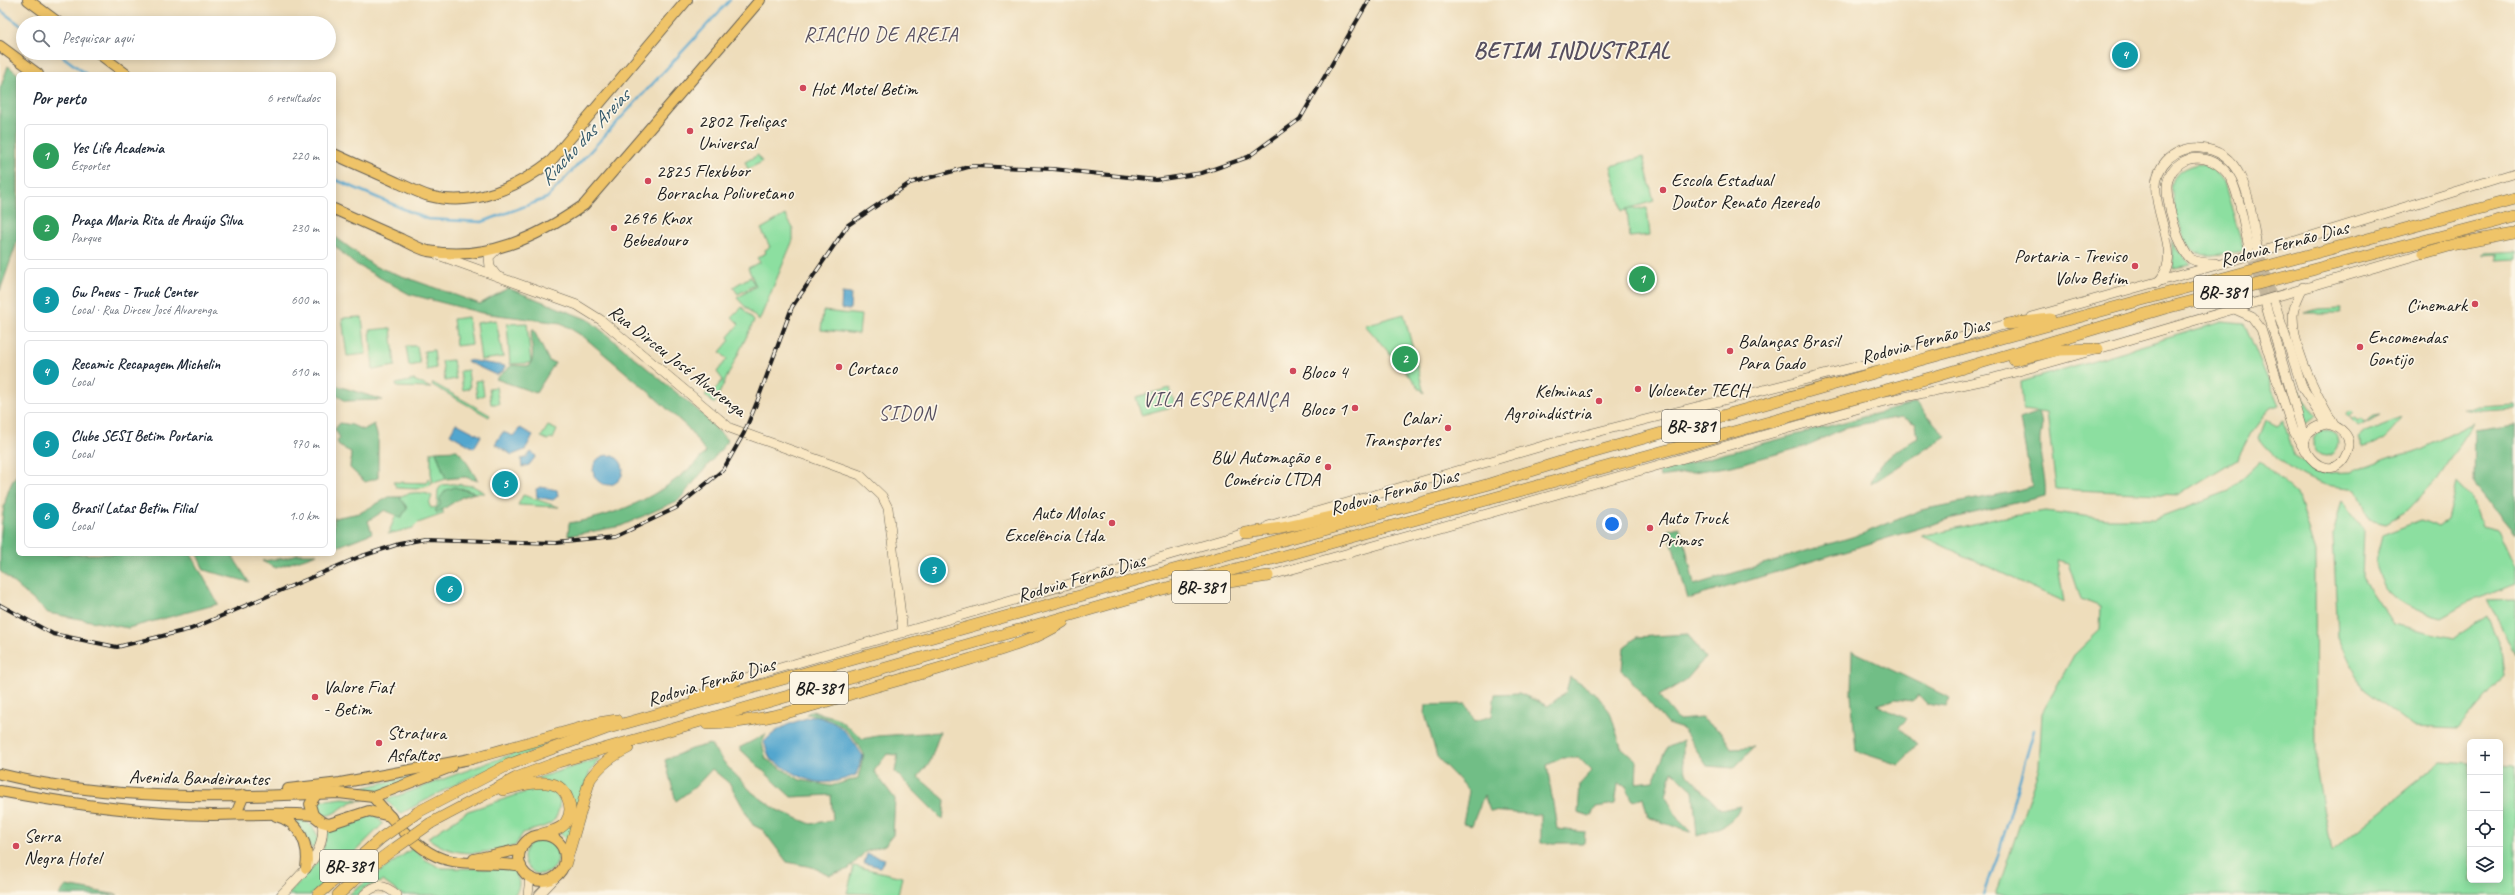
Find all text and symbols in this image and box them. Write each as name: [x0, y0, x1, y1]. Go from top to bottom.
search box: [16, 16, 336, 60]
district label: RIACHO DE AREIA: [803, 22, 959, 47]
icon: search: [30, 27, 52, 49]
text: Pesquisar aqui: [62, 29, 133, 48]
district label: BETIM INDUSTRIAL: [1473, 36, 1671, 65]
pin: 4: [2112, 40, 2138, 70]
place label: Hot Motel Betim: [811, 77, 919, 101]
water label: Riacho das Areias: [534, 82, 637, 190]
marker: Hot Motel Betim: [798, 83, 808, 93]
text: Por perto: [32, 88, 86, 109]
text: 6 resultados: [267, 90, 320, 106]
place label: 2802 Treliças Universal: [698, 109, 788, 155]
marker: 2802 Treliças Universal: [685, 126, 695, 136]
text: Yes Life Academia: [71, 139, 164, 158]
text: 1: [43, 148, 49, 164]
text: 220 m: [291, 148, 319, 164]
text: Esportes: [71, 158, 109, 174]
place label: 2825 Flexbbor Borracha Poliuretano: [656, 159, 794, 205]
place label: Escola Estadual Doutor Renato Azeredo: [1671, 168, 1820, 214]
marker: 2825 Flexbbor Borracha Poliuretano: [643, 176, 653, 186]
marker: Escola Estadual Doutor Renato Azeredo: [1658, 185, 1668, 195]
place label: 2696 Knox Bebedouro: [622, 206, 693, 252]
text: Praça Maria Rita de Araújo Silva: [71, 211, 243, 230]
street label: Rodovia Fernão Dias: [2217, 215, 2353, 273]
text: 2: [43, 220, 49, 236]
text: 230 m: [291, 220, 319, 236]
marker: 2696 Knox Bebedouro: [609, 223, 619, 233]
text: Parque: [71, 230, 101, 246]
place label: Portaria - Treviso Volvo Betim: [2014, 244, 2129, 290]
marker: Portaria - Treviso Volvo Betim: [2130, 261, 2140, 271]
pin: 1: [1629, 264, 1655, 294]
road number: BR-381: [2194, 276, 2252, 308]
text: Gw Pneus - Truck Center: [71, 283, 197, 302]
text: 3: [43, 292, 49, 308]
text: 600 m: [291, 292, 319, 308]
place label: Cinemark: [2407, 293, 2469, 317]
marker: Cinemark: [2470, 299, 2480, 309]
street label: Rua Dirceu José Alvarenga: [604, 300, 753, 423]
text: Local · Rua Dirceu José Alvarenga: [71, 302, 217, 318]
street label: Rodovia Fernão Dias: [1858, 312, 1994, 370]
place label: Encomendas Gontijo: [2368, 325, 2449, 371]
place label: Balanças Brasil Para Gado: [1738, 329, 1843, 375]
marker: Encomendas Gontijo: [2355, 342, 2365, 352]
pin: 2: [1392, 344, 1418, 374]
marker: Balanças Brasil Para Gado: [1725, 346, 1735, 356]
text: Recamic Recapagem Michelin: [71, 355, 220, 374]
place label: Cortaco: [847, 356, 899, 380]
place label: Bloco 4: [1301, 360, 1350, 384]
marker: Cortaco: [834, 362, 844, 372]
text: 4: [43, 364, 49, 380]
text: 610 m: [291, 364, 319, 380]
marker: Bloco 4: [1288, 366, 1298, 376]
text: Local: [71, 374, 93, 390]
place label: Volcenter TECH: [1646, 378, 1752, 402]
place label: Kelminas Agroindústria: [1504, 379, 1594, 425]
marker: Volcenter TECH: [1633, 384, 1643, 394]
district label: VILA ESPERANÇA: [1143, 387, 1289, 412]
marker: Kelminas Agroindústria: [1594, 396, 1604, 406]
place label: Bloco 1: [1300, 397, 1348, 421]
district label: SIDON: [879, 401, 938, 426]
marker: Bloco 1: [1350, 403, 1360, 413]
place label: Calari Transportes: [1363, 406, 1443, 452]
road number: BR-381: [1662, 410, 1720, 442]
marker: Calari Transportes: [1443, 423, 1453, 433]
text: Clube SESI Betim Portaria: [71, 427, 212, 446]
text: 5: [43, 436, 49, 452]
text: 970 m: [291, 436, 319, 452]
place label: BW Automação e Comércio LTDA: [1211, 445, 1322, 491]
text: Local: [71, 446, 93, 462]
marker: BW Automação e Comércio LTDA: [1323, 462, 1333, 472]
street label: Rodovia Fernão Dias: [1327, 463, 1463, 521]
pin: 5: [492, 469, 518, 499]
text: Brasil Latas Betim Filial: [71, 499, 196, 518]
place label: Auto Molas Excelência Ltda: [1004, 501, 1106, 547]
place label: Auto Truck Primos: [1658, 506, 1730, 552]
text: 6: [43, 508, 49, 524]
text: 1.0 km: [289, 508, 319, 524]
your location: [1602, 514, 1622, 534]
text: Local: [71, 518, 93, 534]
marker: Auto Molas Excelência Ltda: [1107, 518, 1117, 528]
marker: Auto Truck Primos: [1645, 523, 1655, 533]
street label: Rodovia Fernão Dias: [1015, 548, 1150, 608]
pin: 3: [920, 555, 946, 585]
road number: BR-381: [1172, 571, 1230, 603]
pin: 6: [436, 574, 462, 604]
street label: Rodovia Fernão Dias: [645, 652, 780, 712]
road number: BR-381: [790, 672, 848, 704]
place label: Valore Fiat - Betim: [323, 675, 396, 721]
marker: Valore Fiat - Betim: [310, 692, 320, 702]
place label: Stratura Asfaltos: [387, 721, 448, 767]
marker: Stratura Asfaltos: [374, 738, 384, 748]
map controls: [2467, 739, 2503, 883]
button: +: [2467, 739, 2503, 775]
street label: Avenida Bandeirantes: [129, 765, 271, 791]
button: −: [2467, 775, 2503, 811]
button: locate: [2467, 811, 2503, 847]
place label: Serra Negra Hotel: [24, 824, 105, 870]
marker: Serra Negra Hotel: [11, 841, 21, 851]
button: layers: [2467, 847, 2503, 883]
road number: BR-381: [320, 850, 378, 882]

